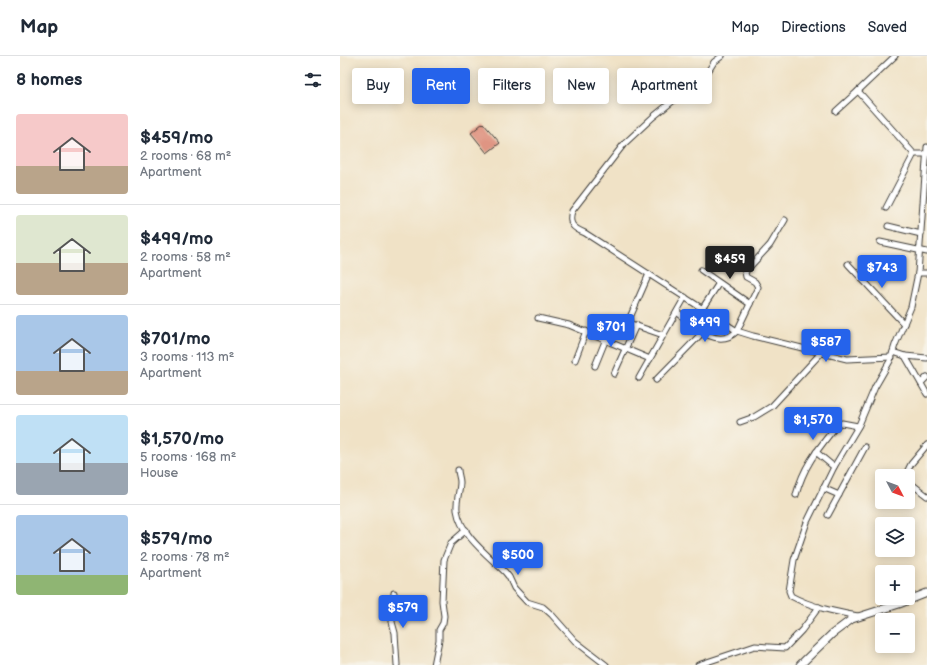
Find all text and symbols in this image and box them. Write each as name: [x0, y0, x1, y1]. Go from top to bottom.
text: Map: [20, 16, 58, 39]
text: Map: [731, 19, 759, 36]
text: Directions: [781, 19, 846, 36]
text: Saved: [868, 19, 907, 36]
chip: Buy: [352, 68, 404, 104]
chip: Rent: [412, 68, 470, 104]
chip: Filters: [478, 68, 545, 104]
chip: New: [553, 68, 609, 104]
chip: Apartment: [617, 68, 712, 104]
icon: filters: [302, 69, 324, 91]
text: 8 homes: [16, 70, 82, 90]
text: $459/mo: [140, 128, 213, 148]
icon: home: [48, 130, 96, 178]
text: 2 rooms · 68 m²: [140, 148, 231, 164]
text: Apartment: [140, 164, 201, 180]
text: $499/mo: [140, 229, 213, 249]
icon: home: [48, 231, 96, 279]
pin: $459: [706, 246, 754, 280]
text: 2 rooms · 58 m²: [140, 249, 231, 265]
text: $459: [714, 251, 746, 267]
pin: $743: [858, 255, 906, 289]
text: $743: [867, 260, 898, 276]
text: Apartment: [140, 265, 201, 281]
pin: $499: [681, 309, 729, 343]
pin: $701: [587, 314, 635, 348]
text: $499: [689, 314, 721, 330]
text: $701: [596, 319, 626, 335]
text: $701/mo: [140, 329, 210, 349]
pin: $587: [802, 329, 850, 363]
icon: home: [48, 331, 96, 379]
text: $587: [810, 334, 842, 350]
text: 3 rooms · 113 m²: [140, 349, 234, 365]
text: Apartment: [140, 365, 201, 381]
pin: $1,570: [780, 407, 846, 441]
text: $1,570: [793, 412, 833, 428]
text: $1,570/mo: [140, 429, 224, 449]
icon: home: [48, 431, 96, 479]
text: 5 rooms · 168 m²: [140, 449, 236, 465]
text: House: [140, 465, 178, 481]
north arrow: [875, 469, 915, 509]
map controls: [875, 469, 915, 653]
button: layers: [875, 517, 915, 557]
text: $579/mo: [140, 529, 213, 549]
icon: home: [48, 531, 96, 579]
pin: $500: [494, 542, 542, 576]
text: $500: [502, 547, 534, 563]
text: 2 rooms · 78 m²: [140, 549, 230, 565]
text: Apartment: [140, 565, 201, 581]
button: +: [875, 565, 915, 605]
pin: $579: [379, 595, 427, 629]
text: $579: [388, 600, 418, 616]
button: −: [875, 613, 915, 653]

